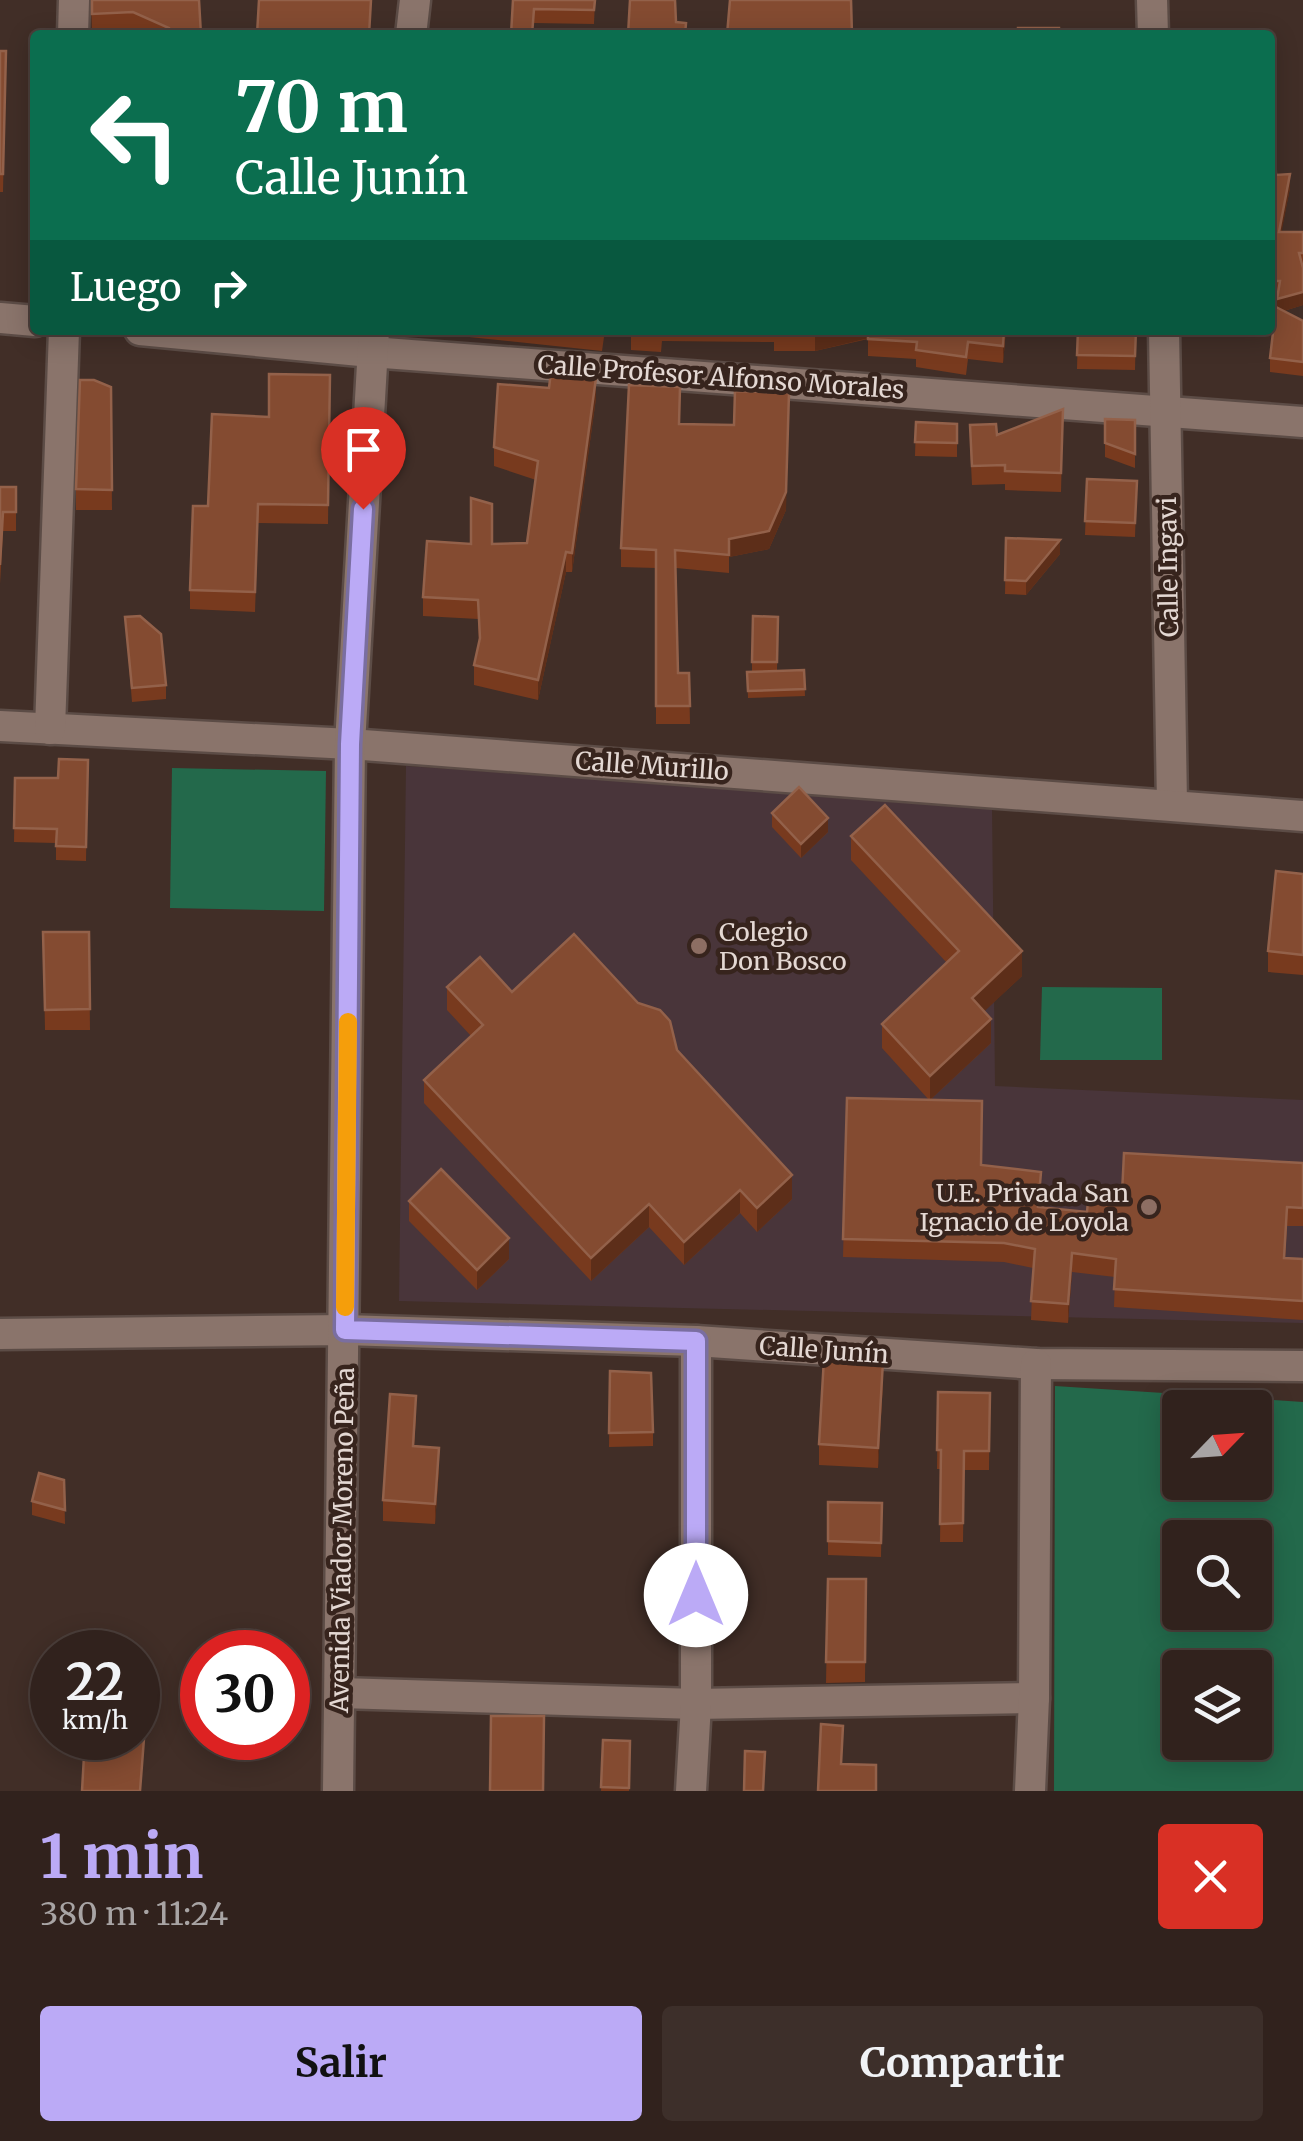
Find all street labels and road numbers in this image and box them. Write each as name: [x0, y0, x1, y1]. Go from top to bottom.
street label: Calle Profesor Alfonso Morales: [537, 348, 905, 406]
street label: Calle Ingavi: [1151, 497, 1185, 637]
street label: Calle Murillo: [574, 745, 730, 787]
street label: Calle Junín: [758, 1330, 890, 1370]
street label: Avenida Viador Moreno Peña: [323, 1367, 361, 1714]

